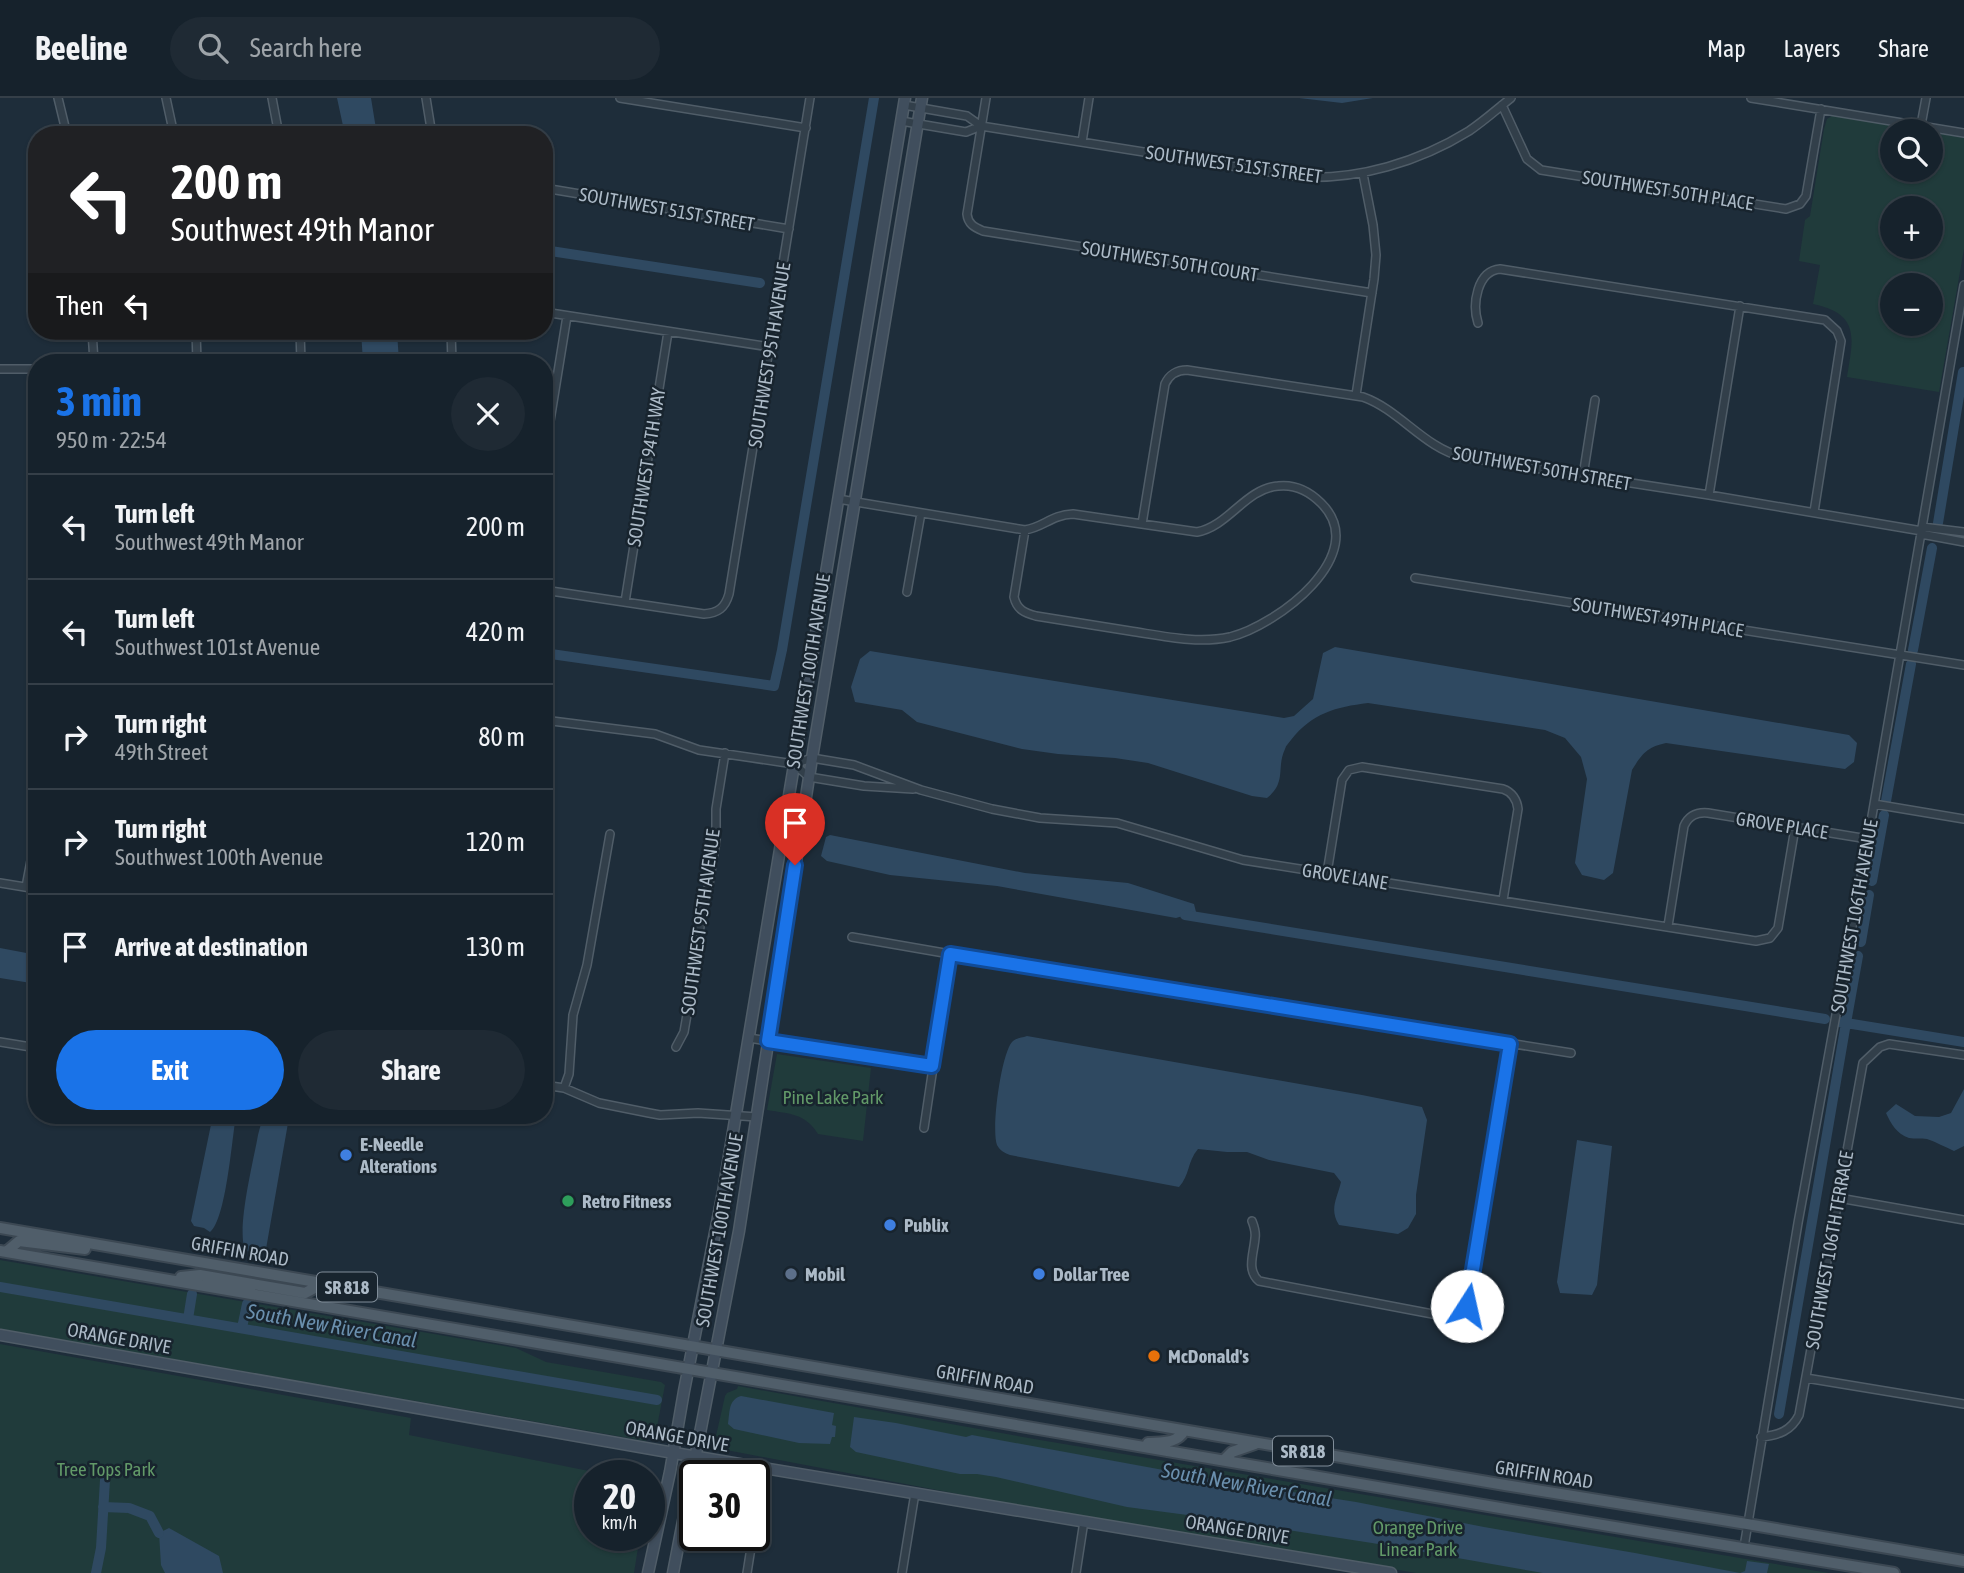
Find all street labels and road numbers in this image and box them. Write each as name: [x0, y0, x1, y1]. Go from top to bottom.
street label: SOUTHWEST 51ST STREET: [1145, 141, 1324, 187]
street label: SOUTHWEST 50TH PLACE: [1581, 166, 1755, 214]
street label: SOUTHWEST 51ST STREET: [578, 183, 757, 235]
street label: SOUTHWEST 50TH COURT: [1080, 236, 1261, 286]
street label: SOUTHWEST 95TH AVENUE: [743, 261, 795, 449]
street label: SOUTHWEST 94TH WAY: [623, 385, 670, 548]
street label: SOUTHWEST 50TH STREET: [1451, 441, 1634, 495]
street label: SOUTHWEST 100TH AVENUE: [782, 572, 834, 770]
street label: SOUTHWEST 49TH PLACE: [1571, 593, 1745, 641]
street label: GROVE PLACE: [1734, 807, 1830, 843]
street label: SOUTHWEST 106TH AVENUE: [1826, 818, 1882, 1014]
street label: SOUTHWEST 95TH AVENUE: [676, 828, 724, 1016]
street label: GROVE LANE: [1301, 858, 1389, 894]
street label: SOUTHWEST 100TH AVENUE: [691, 1132, 747, 1328]
street label: SOUTHWEST 106TH TERRACE: [1801, 1149, 1857, 1351]
street label: GRIFFIN ROAD: [189, 1232, 291, 1270]
road number: SR 818: [317, 1272, 377, 1302]
street label: ORANGE DRIVE: [66, 1318, 172, 1358]
street label: GRIFFIN ROAD: [934, 1360, 1036, 1398]
street label: ORANGE DRIVE: [624, 1416, 730, 1456]
road number: SR 818: [1273, 1436, 1333, 1466]
street label: GRIFFIN ROAD: [1494, 1455, 1594, 1493]
street label: ORANGE DRIVE: [1184, 1510, 1290, 1548]

